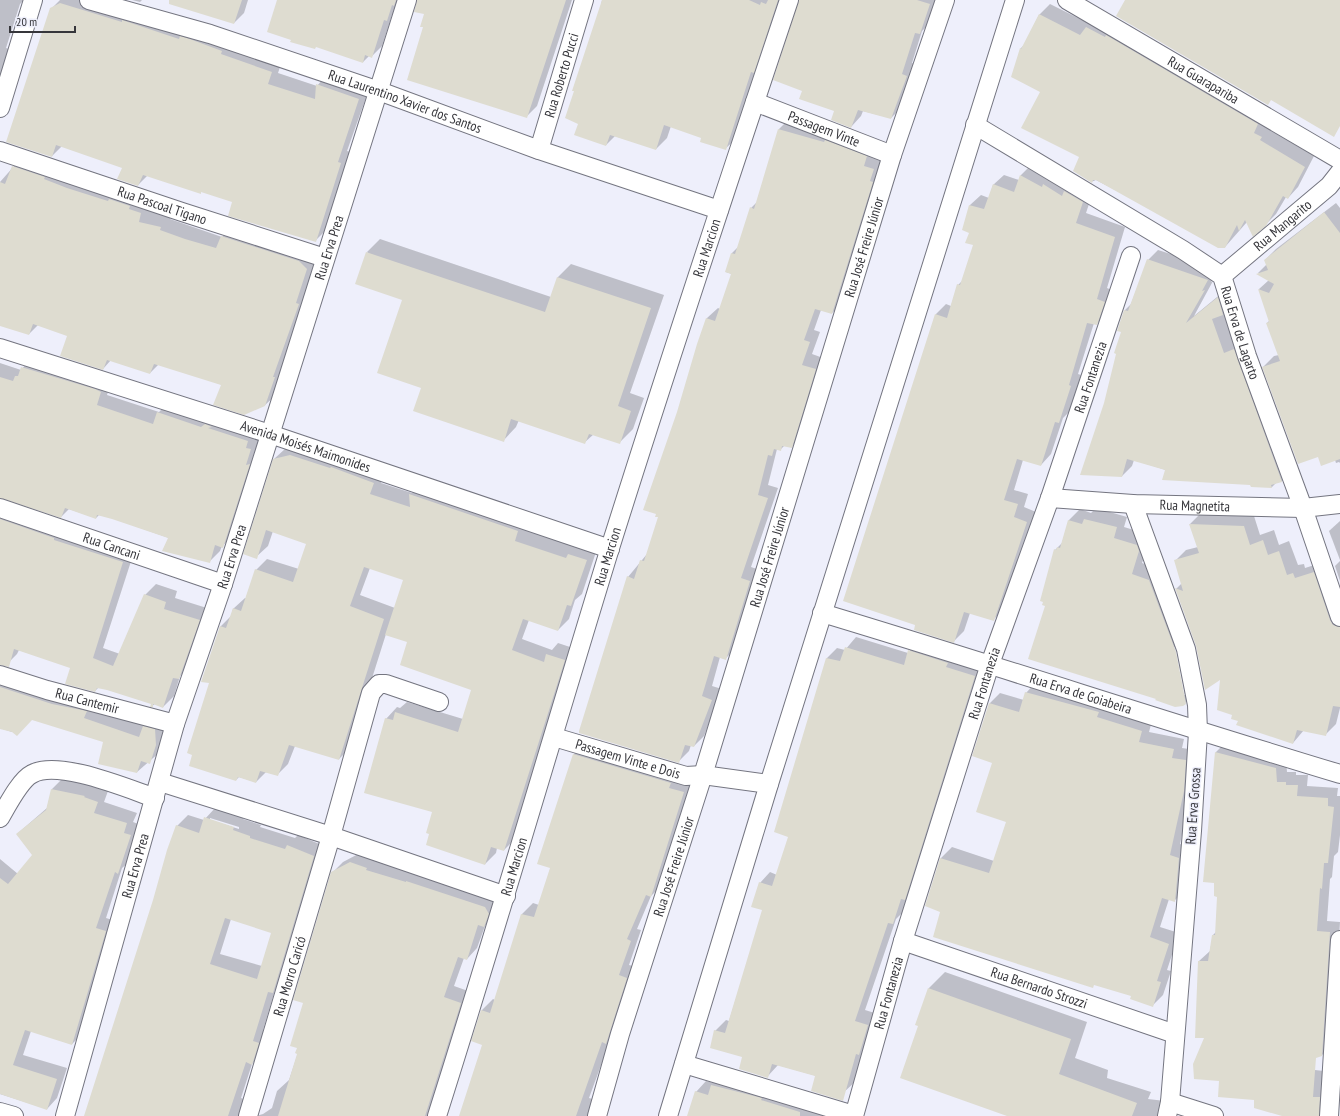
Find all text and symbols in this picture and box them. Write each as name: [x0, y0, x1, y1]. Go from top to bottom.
scale bar: [10, 8, 75, 34]
text: 20 m: [16, 14, 37, 29]
street label: Rua Roberto Pucci: [540, 31, 583, 120]
street label: Rua Guarapariba: [1164, 52, 1242, 108]
street label: Rua Laurentino Xavier dos Santos: [326, 66, 485, 137]
street label: Passagem Vinte: [786, 107, 863, 151]
street label: Rua Pascoal Tigano: [115, 182, 209, 228]
street label: Rua José Freire Júnior: [840, 195, 888, 299]
street label: Rua Mangarito: [1250, 196, 1315, 255]
street label: Rua Erva Prea: [310, 213, 348, 282]
street label: Rua Marcion: [689, 217, 725, 279]
street label: Rua Erva de Lagarto: [1217, 284, 1264, 382]
street label: Rua Fontanezia: [1070, 339, 1111, 415]
street label: Avenida Moisés Maimonides: [238, 416, 373, 476]
street label: Rua Magnetita: [1159, 496, 1230, 515]
street label: Rua José Freire Júnior: [746, 505, 793, 609]
street label: Rua Erva Prea: [213, 522, 250, 591]
street label: Rua Marcion: [590, 525, 625, 588]
street label: Rua Cancani: [81, 528, 143, 564]
street label: Rua Fontanezia: [964, 645, 1004, 721]
street label: Rua Erva de Goiabeira: [1027, 669, 1134, 718]
street label: Rua Cantemir: [54, 684, 121, 718]
street label: Passagem Vinte e Dois: [573, 735, 683, 783]
street label: Rua Erva Grossa: [1181, 767, 1205, 845]
street label: Rua José Freire Júnior: [649, 814, 698, 919]
street label: Rua Erva Prea: [118, 831, 153, 900]
street label: Rua Marcion: [497, 835, 531, 898]
street label: Rua Morro Caricó: [269, 934, 310, 1018]
street label: Rua Fontanezia: [870, 954, 907, 1031]
street label: Rua Bernardo Strozzi: [989, 963, 1090, 1012]

